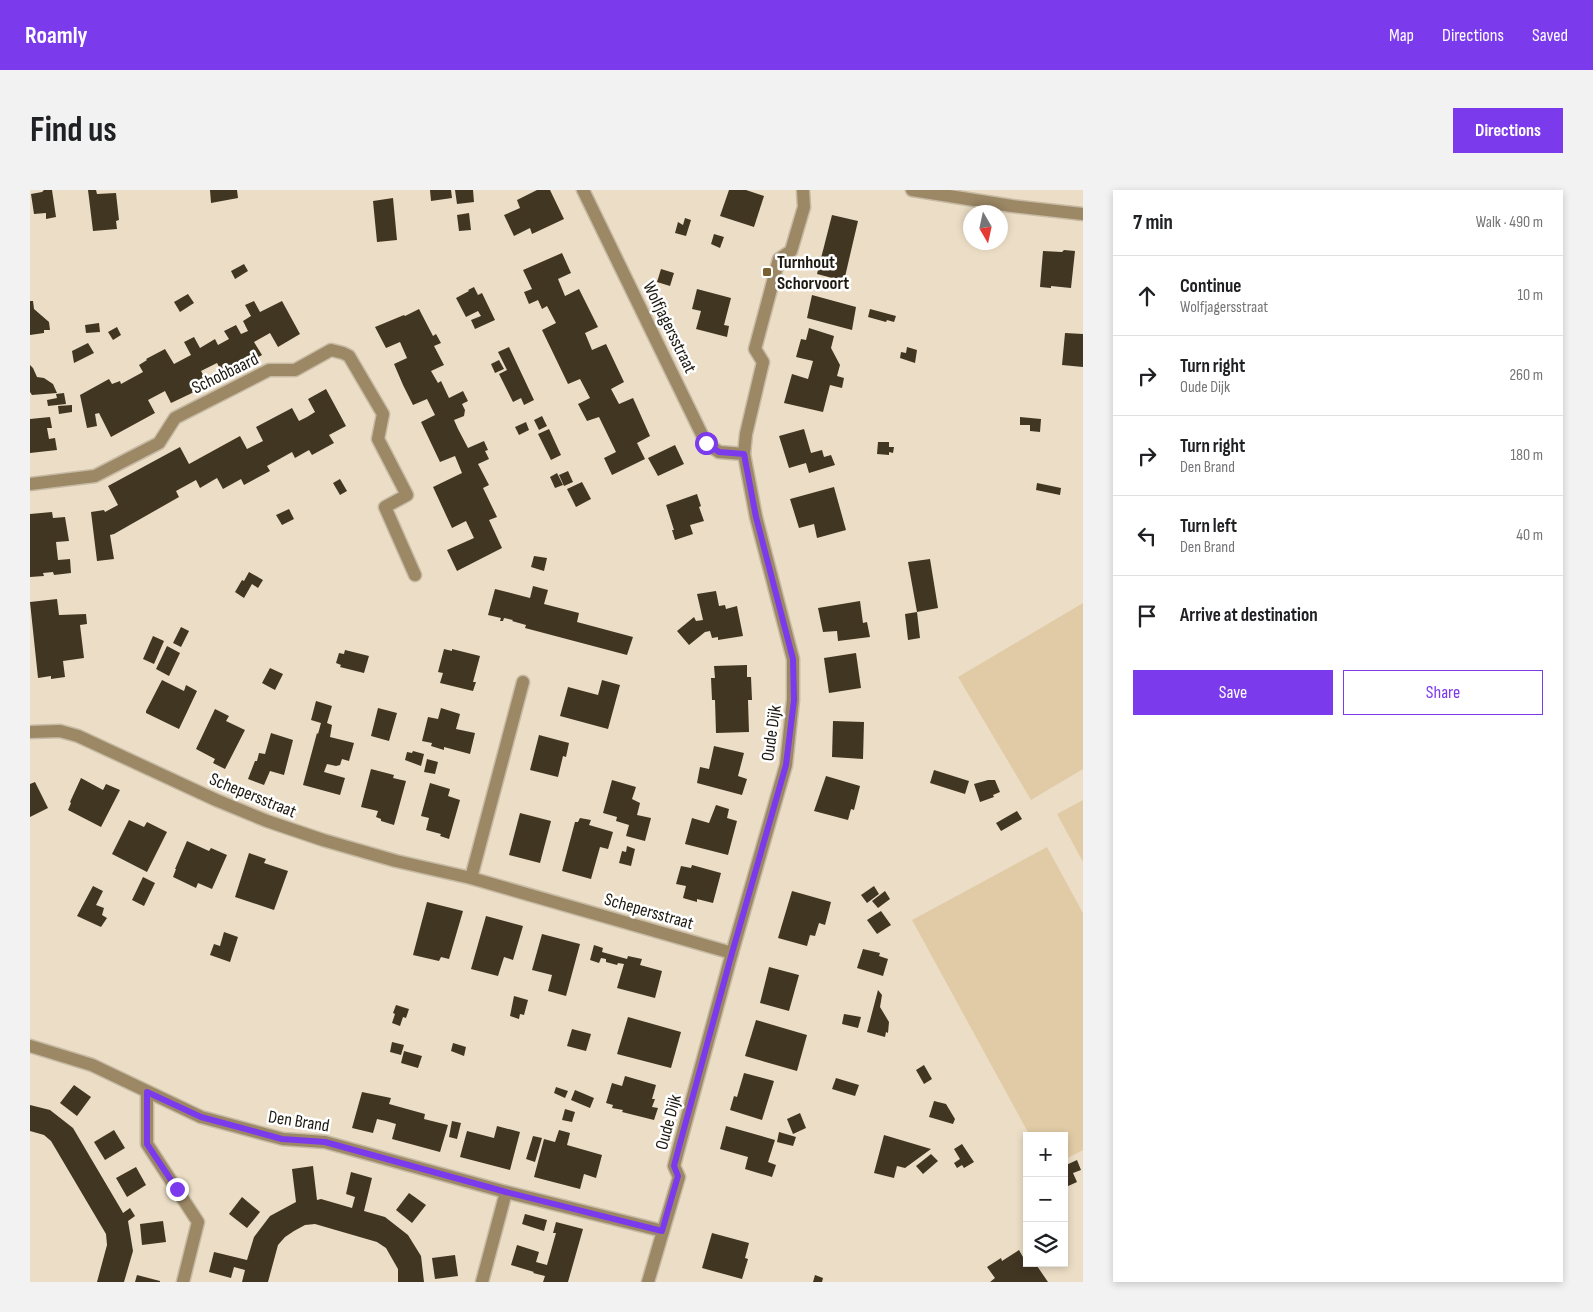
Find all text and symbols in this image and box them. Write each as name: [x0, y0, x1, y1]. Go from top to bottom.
text: Roamly: [25, 21, 88, 50]
text: Map: [1389, 25, 1414, 46]
text: Directions: [1442, 25, 1504, 46]
text: Saved: [1532, 25, 1568, 46]
button: Directions: [1453, 108, 1563, 153]
text: Find us: [30, 109, 117, 152]
north arrow: [963, 205, 1008, 250]
text: 7 min: [1133, 210, 1173, 235]
text: Walk · 490 m: [1476, 213, 1543, 232]
place label: Turnhout Schorvoort: [777, 252, 849, 294]
marker: Turnhout Schorvoort: [761, 266, 773, 278]
text: Continue: [1180, 275, 1241, 298]
street label: Wolfjagersstraat: [638, 278, 701, 377]
icon: ahead: [1133, 282, 1161, 310]
text: 10 m: [1517, 286, 1543, 305]
text: Wolfjagersstraat: [1180, 298, 1268, 317]
street label: Schobbaard: [189, 348, 262, 399]
text: Turn right: [1180, 355, 1245, 378]
icon: right: [1133, 362, 1161, 390]
text: 260 m: [1509, 366, 1543, 385]
text: Oude Dijk: [1180, 378, 1230, 397]
route start: [695, 432, 718, 455]
text: Turn right: [1180, 435, 1245, 458]
icon: right: [1133, 442, 1161, 470]
text: 180 m: [1510, 446, 1543, 465]
text: Den Brand: [1180, 458, 1235, 477]
text: Turn left: [1180, 515, 1237, 538]
icon: left: [1133, 522, 1161, 550]
text: 40 m: [1516, 526, 1543, 545]
text: Den Brand: [1180, 538, 1235, 557]
icon: arrive: [1133, 602, 1161, 630]
text: Arrive at destination: [1180, 604, 1318, 627]
button: Save: [1133, 670, 1333, 715]
button: Share: [1343, 670, 1543, 715]
street label: Oude Dijk: [757, 704, 786, 762]
street label: Schepersstraat: [206, 769, 300, 823]
street label: Schepersstraat: [602, 889, 696, 934]
street label: Oude Dijk: [651, 1092, 686, 1152]
street label: Den Brand: [267, 1106, 331, 1137]
map controls: [1023, 1132, 1068, 1267]
button: +: [1023, 1132, 1068, 1177]
button: −: [1023, 1177, 1068, 1222]
route end: [166, 1178, 189, 1201]
button: layers: [1023, 1222, 1068, 1267]

